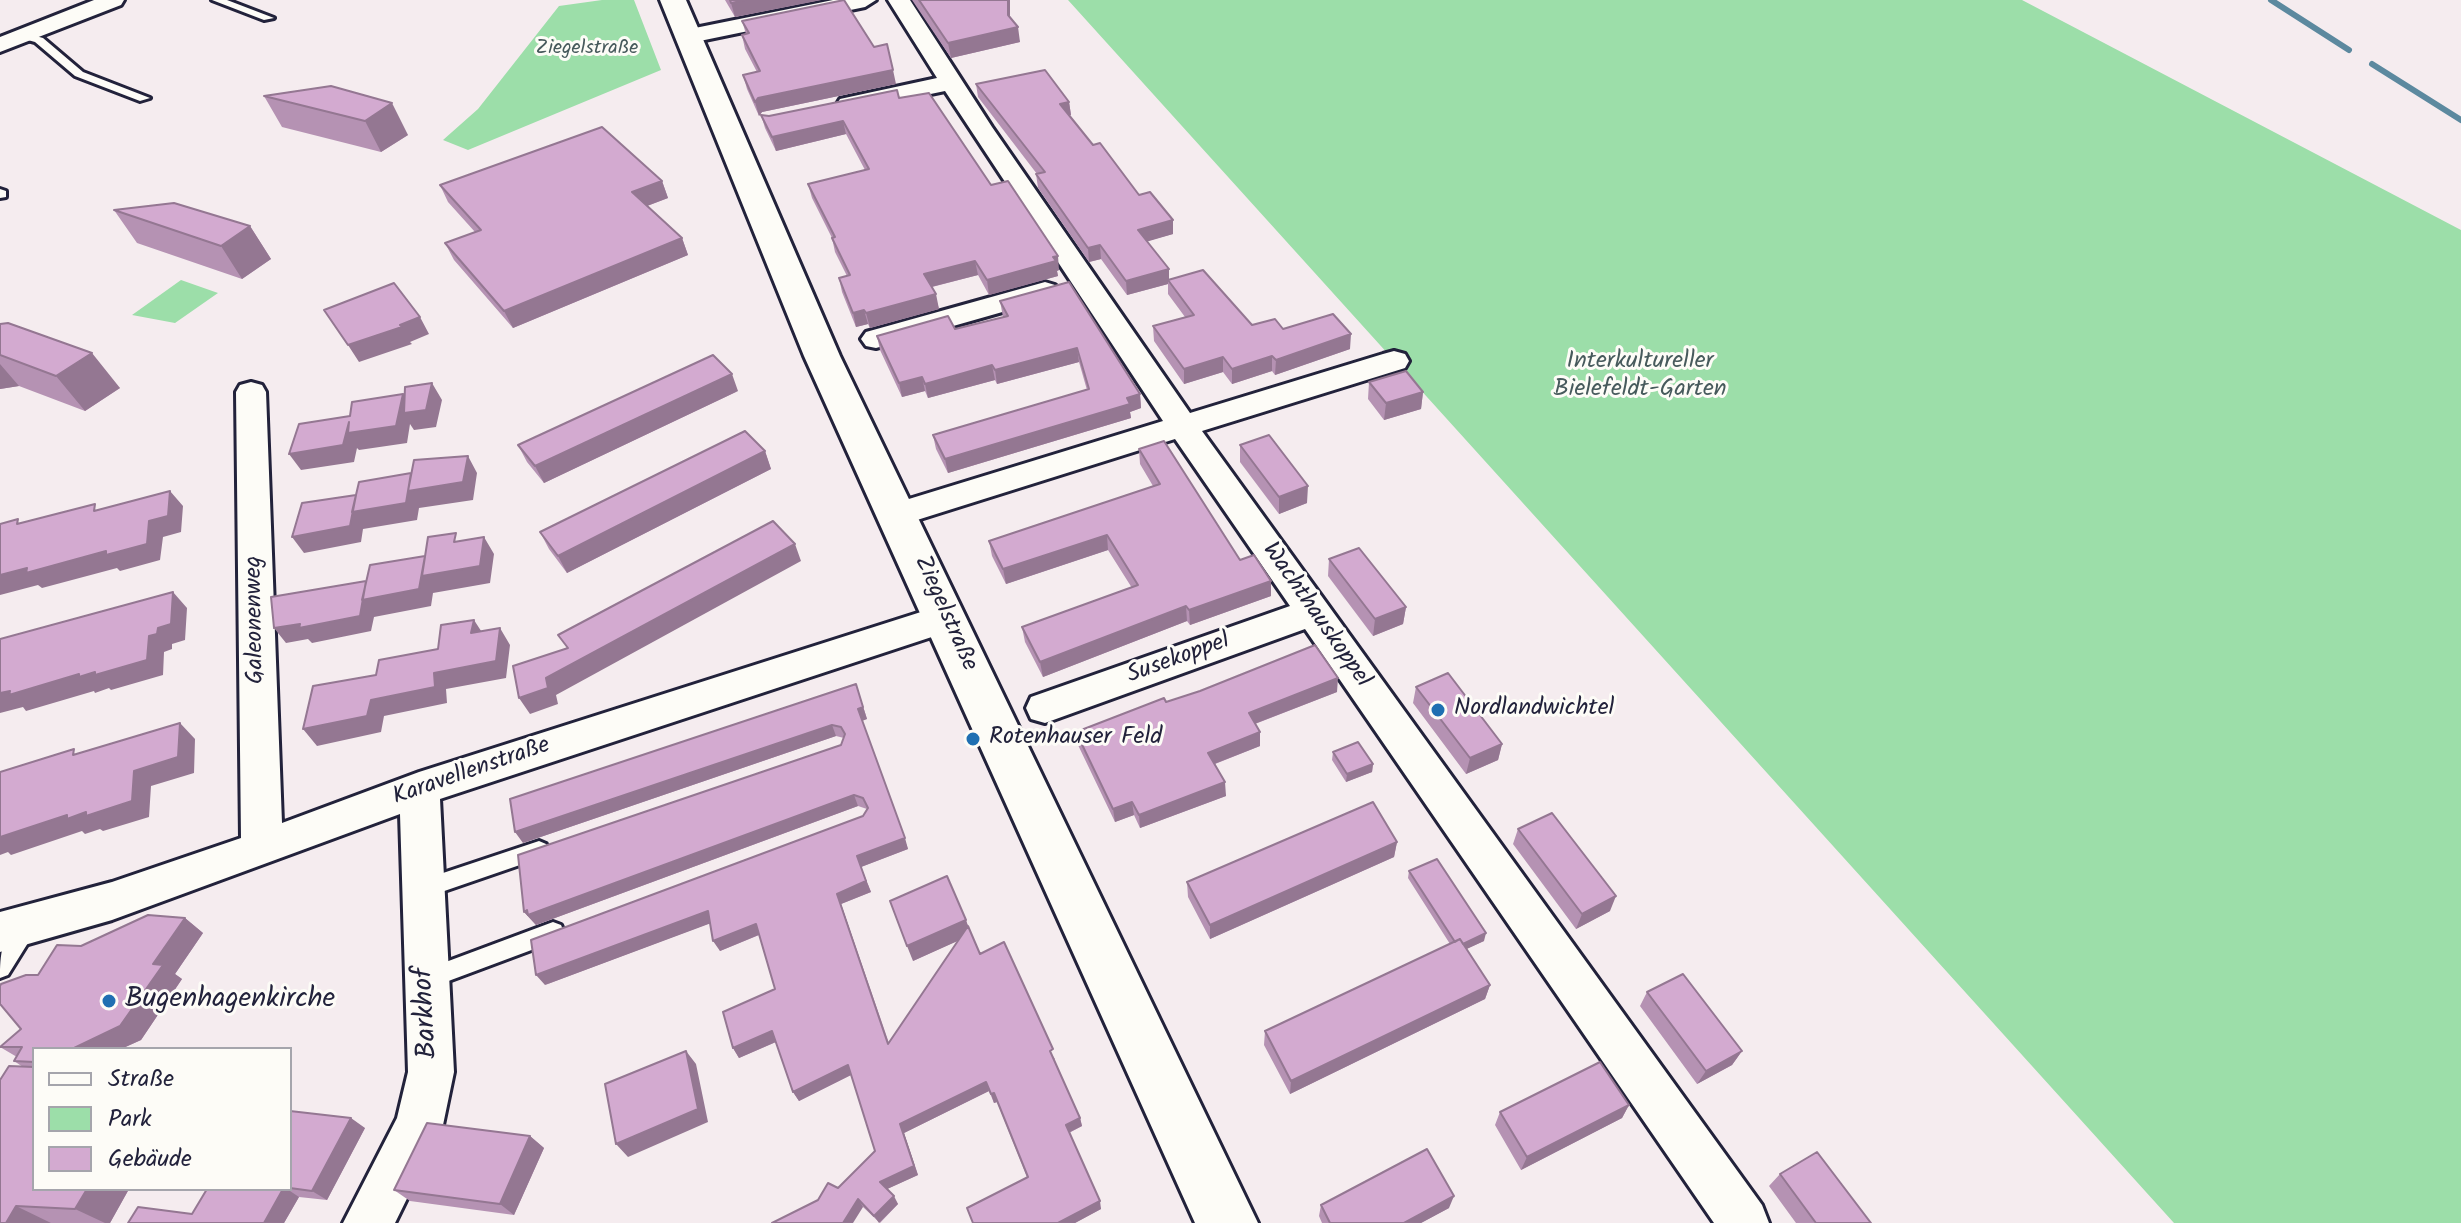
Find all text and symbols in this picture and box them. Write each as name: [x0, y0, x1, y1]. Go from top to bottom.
park label: Ziegelstraße: [536, 38, 638, 62]
park label: Interkultureller Bielefeldt-Garten: [1553, 349, 1727, 405]
street label: Wachthauskoppel: [1254, 538, 1376, 694]
street label: Ziegelstraße: [906, 552, 982, 676]
street label: Galeonenweg: [241, 556, 273, 684]
street label: Susekoppel: [1124, 628, 1234, 692]
place label: Nordlandwichtel: [1454, 696, 1614, 724]
marker: Nordlandwichtel: [1429, 701, 1447, 719]
place label: Rotenhauser Feld: [989, 725, 1162, 753]
marker: Rotenhauser Feld: [964, 730, 982, 748]
street label: Karavellenstraße: [390, 733, 554, 813]
street label: Barkhof: [409, 966, 447, 1060]
place label: Bugenhagenkirche: [125, 984, 335, 1018]
marker: Bugenhagenkirche: [100, 992, 118, 1010]
legend: [32, 1047, 292, 1191]
text: Straße: [108, 1060, 174, 1099]
text: Park: [108, 1100, 152, 1139]
text: Gebäude: [108, 1140, 192, 1179]

